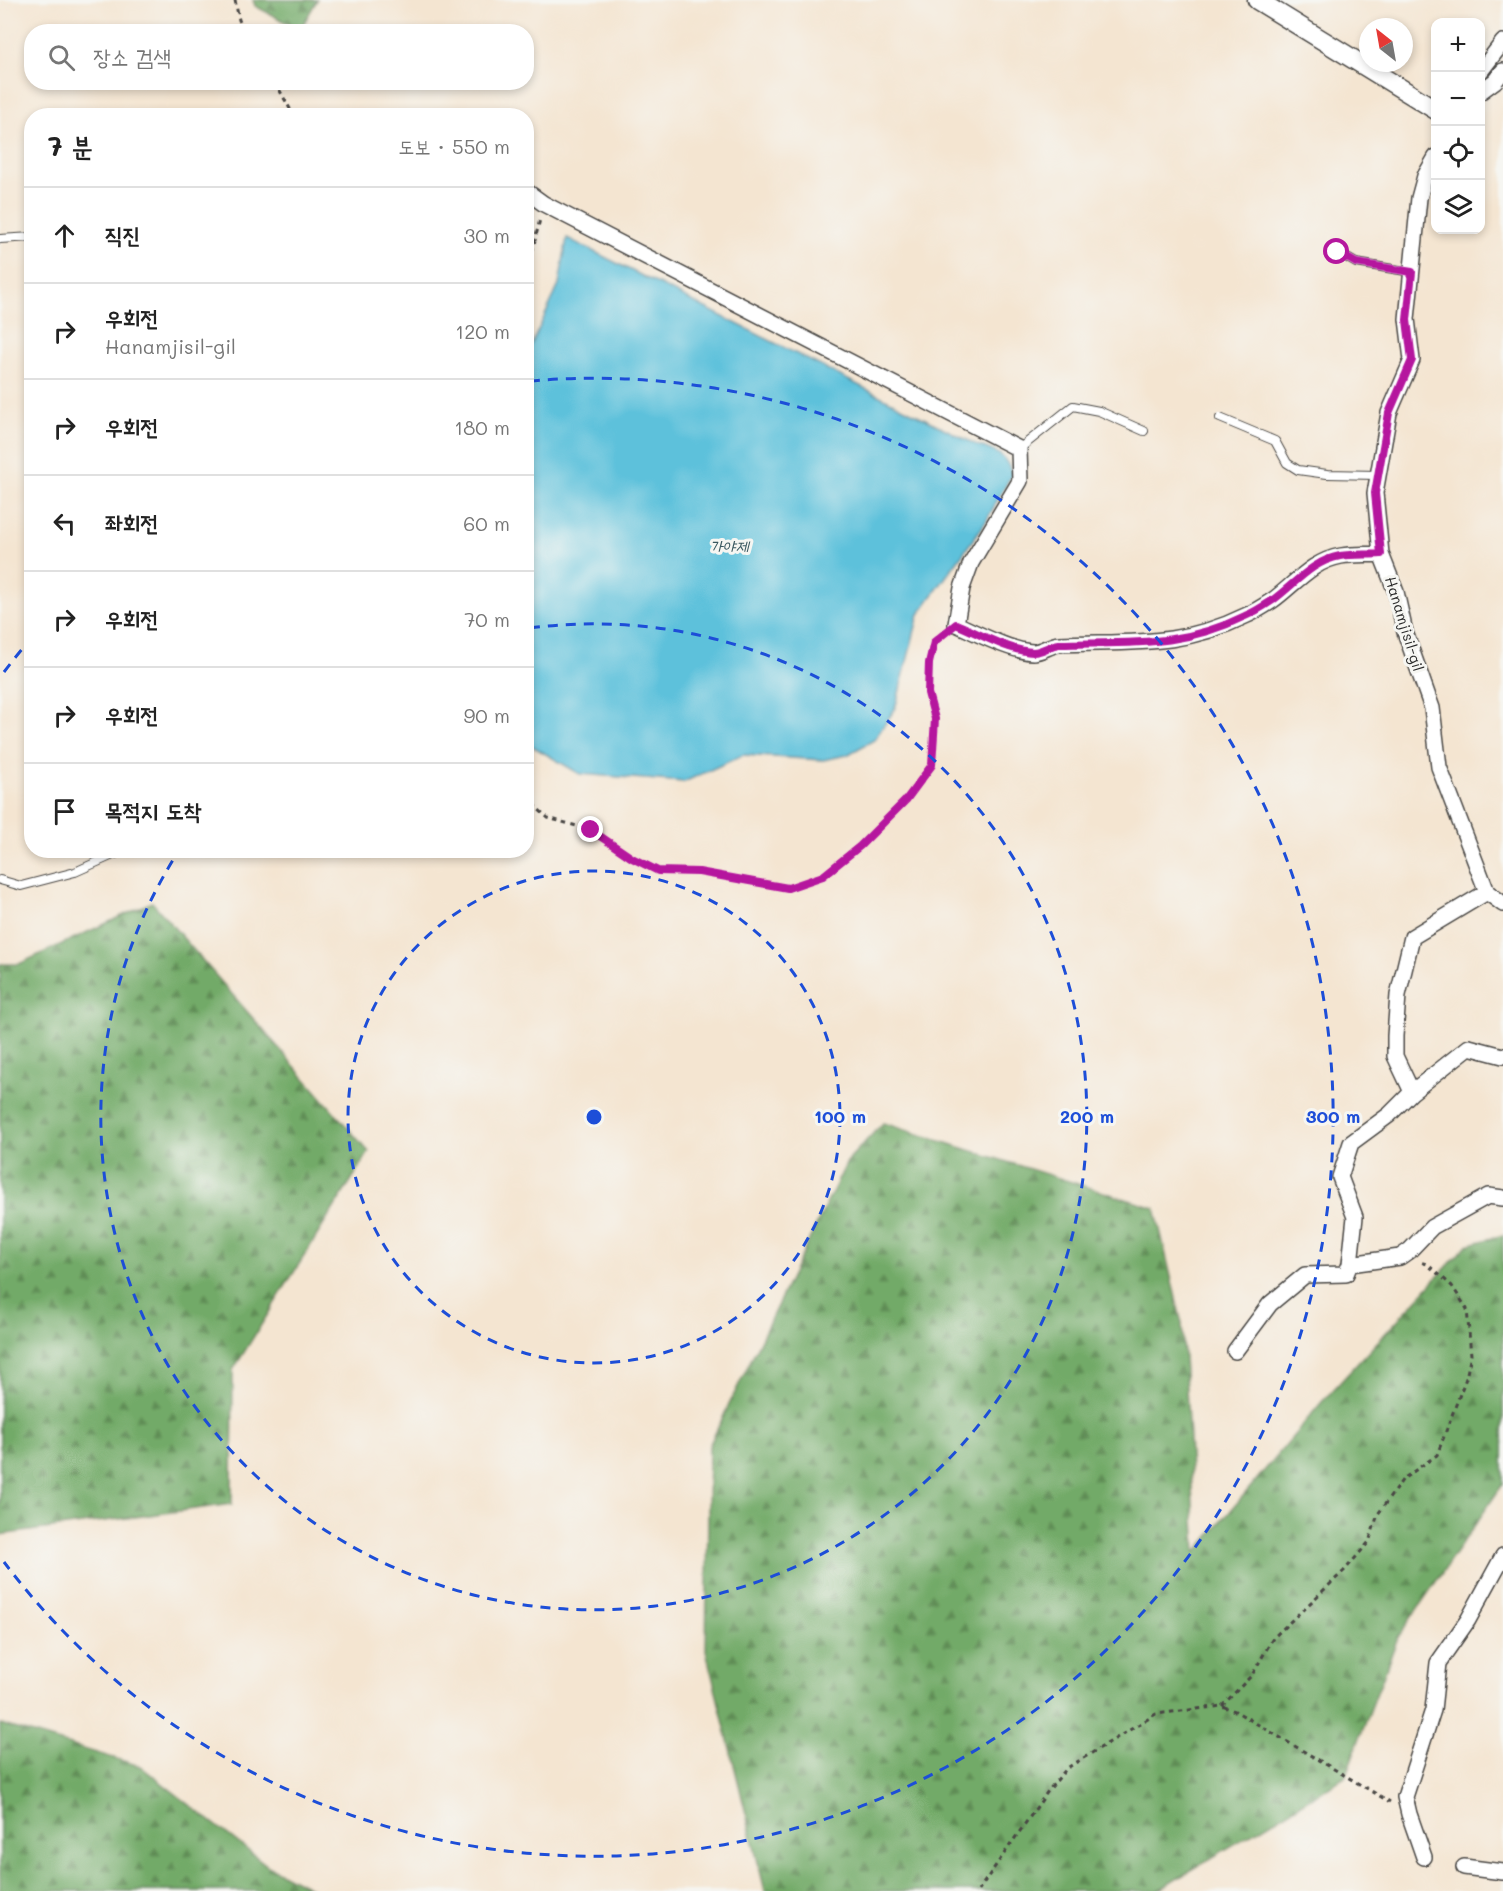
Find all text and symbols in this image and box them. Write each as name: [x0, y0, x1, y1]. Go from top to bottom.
north arrow: [1359, 18, 1413, 72]
map controls: [1431, 18, 1485, 234]
button: +: [1431, 18, 1485, 72]
search box: [24, 24, 534, 90]
icon: search: [45, 41, 78, 74]
text: 장소 검색: [93, 42, 171, 71]
button: −: [1431, 72, 1485, 126]
button: locate: [1431, 126, 1485, 180]
text: 7 분: [48, 129, 93, 163]
text: 도보 · 550 m: [398, 133, 510, 159]
button: layers: [1431, 180, 1485, 234]
icon: ahead: [48, 219, 81, 252]
text: 직진: [105, 220, 140, 249]
text: 30 m: [464, 222, 510, 248]
route start: [1323, 238, 1349, 264]
text: 우회전: [105, 303, 158, 332]
icon: right: [48, 315, 81, 348]
text: 120 m: [455, 318, 510, 344]
text: Hanamjisil-gil: [105, 333, 236, 359]
icon: right: [48, 411, 81, 444]
text: 우회전: [105, 412, 158, 441]
text: 180 m: [454, 414, 510, 440]
icon: left: [48, 507, 81, 540]
text: 좌회전: [105, 508, 158, 537]
text: 60 m: [463, 510, 510, 536]
water label: 가야제: [710, 535, 750, 556]
street label: Hanamjisil-gil: [1381, 574, 1429, 674]
icon: right: [48, 603, 81, 636]
text: 우회전: [105, 604, 158, 633]
text: 70 m: [464, 606, 510, 632]
icon: right: [48, 699, 81, 732]
text: 우회전: [105, 700, 158, 729]
text: 90 m: [464, 702, 510, 728]
icon: arrive: [48, 795, 81, 828]
text: 목적지 도착: [105, 796, 201, 825]
route end: [577, 816, 603, 842]
text: 100 m: [814, 1104, 866, 1128]
text: 200 m: [1060, 1104, 1114, 1128]
text: 300 m: [1306, 1104, 1360, 1128]
centre of rings: [584, 1107, 604, 1127]

